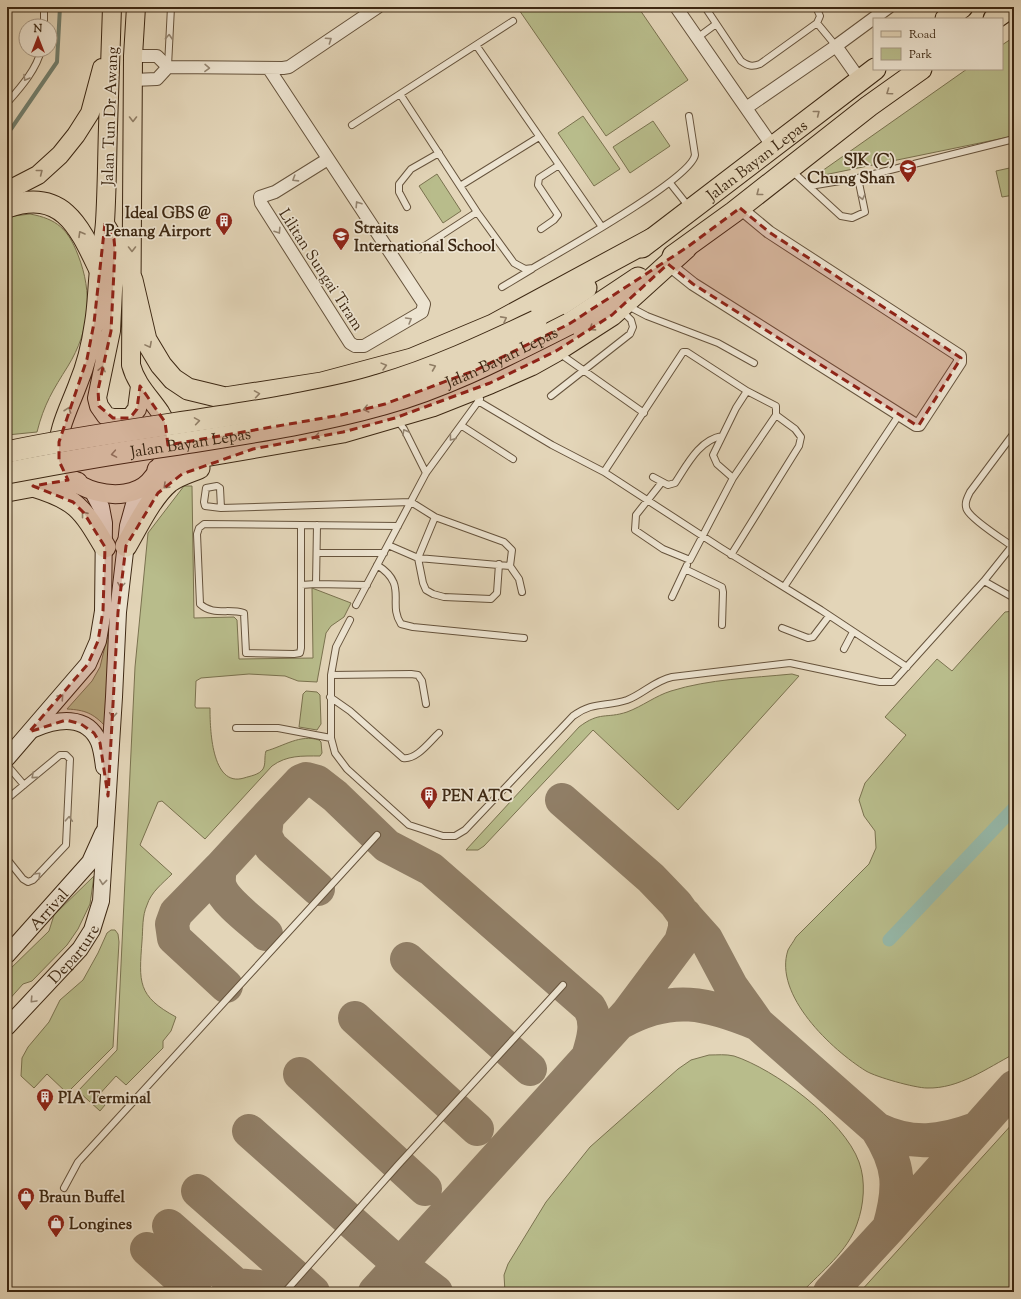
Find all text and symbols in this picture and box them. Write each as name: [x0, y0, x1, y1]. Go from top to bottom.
north arrow: [18, 18, 58, 58]
legend: [873, 18, 1003, 70]
text: N: [33, 21, 43, 37]
text: Road: [909, 26, 936, 44]
one-way arrow: [165, 34, 174, 40]
one-way arrow: [324, 38, 331, 45]
street label: Jalan Tun Dr Awang: [98, 46, 125, 187]
text: Park: [909, 46, 932, 64]
one-way arrow: [204, 64, 210, 72]
one-way arrow: [24, 74, 31, 81]
one-way arrow: [887, 87, 894, 94]
one-way arrow: [812, 111, 819, 118]
street label: Jalan Bayan Lepas: [702, 115, 813, 208]
one-way arrow: [129, 116, 137, 122]
place label: SJK (C) Chung Shan: [807, 150, 896, 191]
school or university icon: SJK (C) Chung Shan: [898, 158, 918, 183]
one-way arrow: [36, 169, 43, 176]
one-way arrow: [292, 175, 299, 182]
one-way arrow: [756, 188, 763, 195]
one-way arrow: [857, 193, 865, 200]
one-way arrow: [355, 201, 362, 208]
place label: Ideal GBS @ Penang Airport: [105, 203, 212, 244]
street label: Lilitan Sungai Tiram: [272, 205, 368, 336]
building icon: Ideal GBS @ Penang Airport: [214, 211, 234, 236]
place label: Straits International School: [354, 218, 496, 259]
school or university icon: Straits International School: [331, 226, 351, 251]
one-way arrow: [273, 227, 281, 234]
one-way arrow: [79, 231, 86, 238]
one-way arrow: [128, 246, 136, 252]
one-way arrow: [500, 316, 507, 323]
one-way arrow: [405, 317, 412, 324]
street label: Jalan Bayan Lepas: [442, 322, 562, 396]
one-way arrow: [589, 323, 596, 331]
one-way arrow: [145, 341, 152, 348]
one-way arrow: [380, 363, 387, 371]
one-way arrow: [429, 363, 436, 371]
one-way arrow: [98, 366, 106, 372]
one-way arrow: [254, 390, 260, 399]
one-way arrow: [362, 404, 369, 413]
one-way arrow: [64, 407, 72, 414]
one-way arrow: [194, 417, 200, 426]
street label: Jalan Bayan Lepas: [128, 424, 253, 465]
one-way arrow: [403, 429, 410, 436]
one-way arrow: [314, 432, 320, 440]
one-way arrow: [450, 434, 457, 441]
one-way arrow: [111, 449, 117, 458]
one-way arrow: [163, 481, 171, 489]
one-way arrow: [81, 511, 88, 518]
one-way arrow: [117, 582, 126, 588]
one-way arrow: [56, 694, 63, 702]
one-way arrow: [109, 712, 118, 718]
one-way arrow: [31, 771, 39, 778]
building icon: PEN ATC: [419, 785, 439, 810]
place label: PEN ATC: [442, 786, 513, 809]
one-way arrow: [64, 816, 73, 822]
one-way arrow: [33, 872, 41, 880]
one-way arrow: [99, 879, 108, 885]
street label: Arrival: [25, 884, 76, 937]
street label: Departure: [44, 923, 107, 990]
one-way arrow: [30, 995, 37, 1003]
building icon: PIA Terminal: [35, 1087, 55, 1112]
place label: PIA Terminal: [58, 1088, 152, 1111]
shop icon: Braun Buffel: [16, 1186, 36, 1211]
place label: Braun Buffel: [39, 1187, 125, 1210]
shop icon: Longines: [46, 1213, 66, 1238]
place label: Longines: [69, 1214, 132, 1237]

